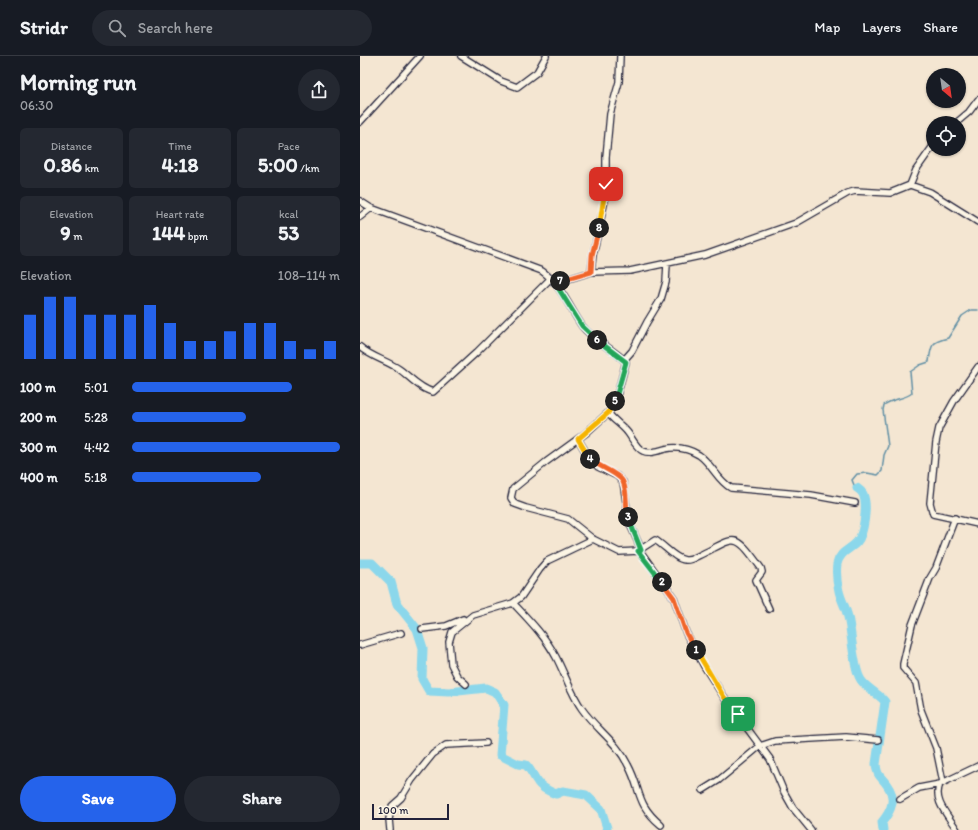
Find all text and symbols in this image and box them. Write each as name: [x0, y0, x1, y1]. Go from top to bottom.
search box: [92, 10, 372, 46]
text: Stridr: [20, 16, 68, 39]
icon: search: [106, 17, 128, 39]
text: Search here: [138, 19, 213, 37]
text: Map: [815, 19, 840, 36]
text: Layers: [862, 19, 901, 36]
text: Share: [923, 19, 958, 36]
north arrow: [926, 68, 966, 108]
map controls: [926, 68, 966, 156]
text: Morning run: [20, 69, 136, 96]
button: share: [298, 69, 340, 111]
text: 06:30: [20, 98, 53, 113]
button: locate: [926, 116, 966, 156]
text: Distance: [51, 140, 92, 153]
text: Time: [168, 140, 192, 153]
text: Pace: [278, 140, 300, 153]
text: 0.86: [43, 153, 82, 177]
text: 4:18: [161, 153, 199, 177]
text: 5:00: [258, 153, 298, 177]
text: km: [82, 162, 99, 175]
text: /km: [298, 162, 320, 175]
pin: [589, 167, 623, 201]
icon: check: [595, 173, 617, 195]
text: Elevation: [49, 208, 93, 221]
text: Heart rate: [156, 208, 204, 221]
text: kcal: [279, 208, 298, 221]
pin: 8: [589, 218, 609, 238]
text: 9: [60, 221, 71, 245]
text: 144: [152, 221, 185, 245]
text: 53: [278, 221, 299, 245]
text: 8: [596, 221, 602, 234]
text: m: [71, 230, 82, 243]
text: bpm: [185, 230, 208, 243]
text: Elevation: [20, 268, 72, 283]
text: 108–114 m: [278, 268, 340, 283]
pin: 7: [550, 271, 570, 291]
text: 7: [557, 274, 563, 287]
pin: 6: [587, 330, 607, 350]
text: 6: [594, 333, 600, 346]
text: 100 m: [20, 380, 56, 395]
text: 5:01: [84, 380, 108, 395]
pin: 5: [605, 391, 625, 411]
text: 5: [612, 394, 618, 407]
text: 200 m: [20, 410, 57, 425]
text: 5:28: [84, 410, 108, 425]
text: 300 m: [20, 440, 57, 455]
text: 4:42: [84, 440, 110, 455]
pin: 4: [580, 449, 600, 469]
text: 4: [587, 452, 593, 465]
text: 400 m: [20, 470, 58, 485]
text: 5:18: [84, 470, 107, 485]
pin: 3: [618, 507, 638, 527]
text: 3: [625, 510, 631, 523]
pin: 2: [652, 572, 672, 592]
text: 2: [659, 575, 665, 588]
pin: 1: [686, 640, 706, 660]
text: 1: [693, 643, 699, 656]
pin: [721, 697, 755, 731]
icon: arrive: [727, 703, 749, 725]
button: Save: [20, 776, 176, 822]
button: Share: [184, 776, 340, 822]
scale bar: [372, 802, 449, 821]
text: 100 m: [378, 804, 408, 817]

